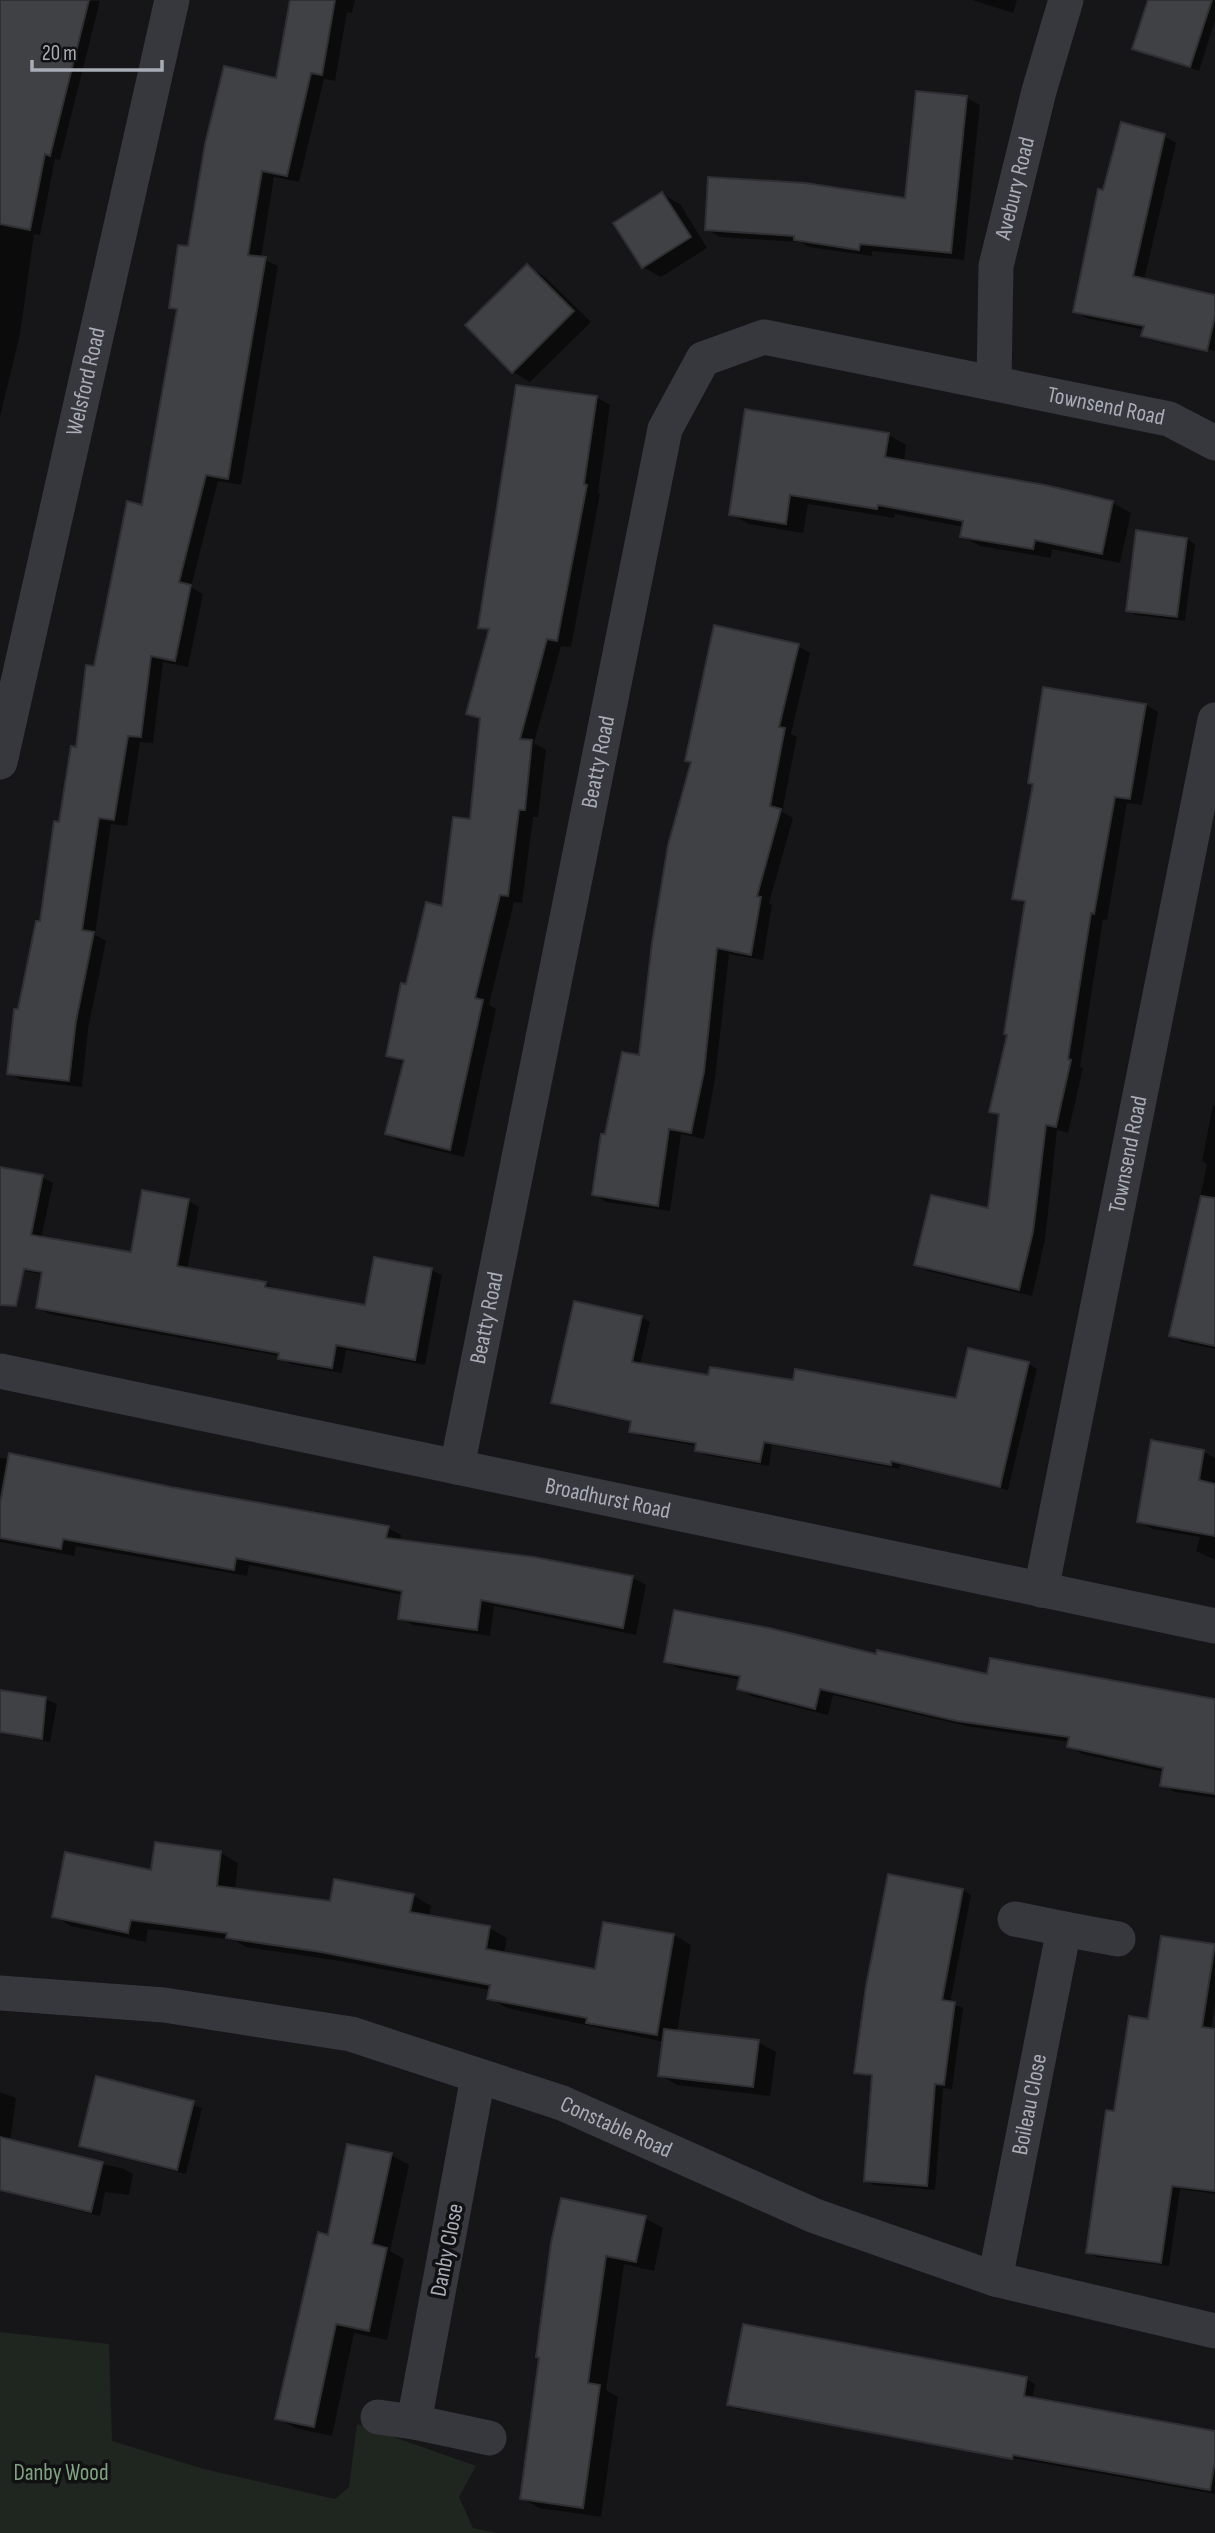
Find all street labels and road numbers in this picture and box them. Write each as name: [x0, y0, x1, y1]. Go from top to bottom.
street label: Avebury Road: [989, 134, 1041, 243]
street label: Welsford Road: [60, 325, 112, 438]
street label: Townsend Road: [1045, 381, 1167, 432]
street label: Beatty Road: [575, 714, 621, 811]
street label: Townsend Road: [1103, 1094, 1153, 1216]
street label: Beatty Road: [464, 1269, 510, 1366]
street label: Broadhurst Road: [542, 1472, 673, 1525]
street label: Boileau Close: [1006, 2051, 1053, 2157]
street label: Constable Road: [556, 2090, 676, 2164]
street label: Danby Close: [424, 2201, 470, 2299]

